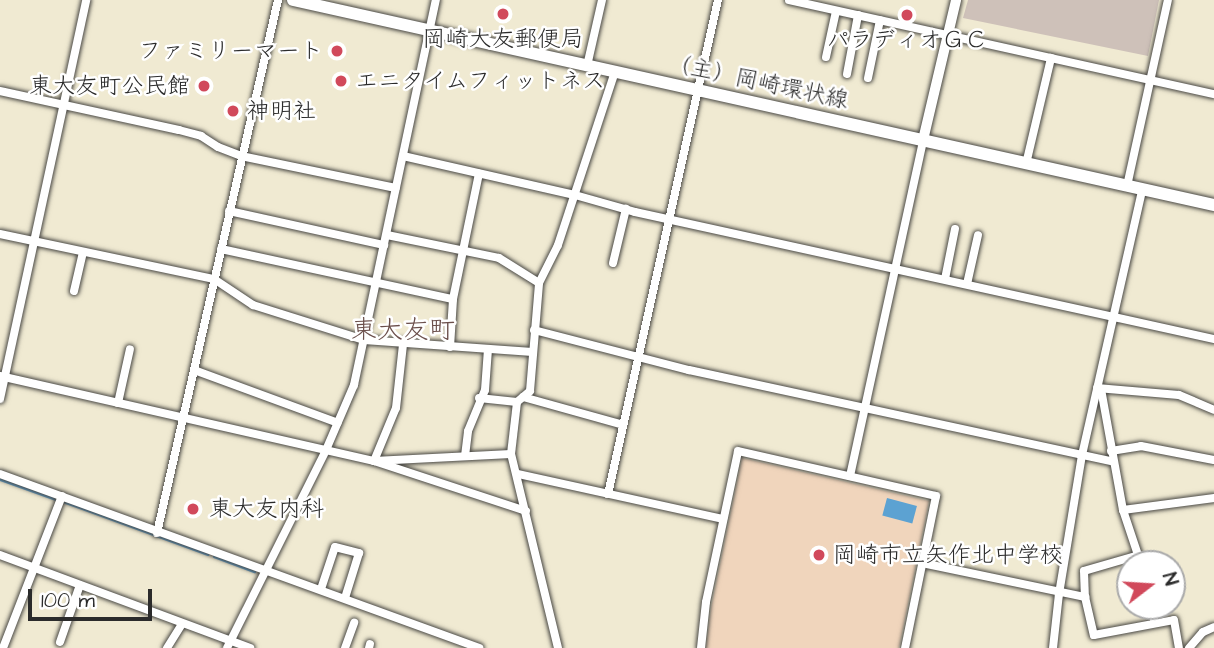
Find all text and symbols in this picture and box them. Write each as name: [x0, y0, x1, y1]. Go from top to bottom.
marker: 岡崎大友郵便局: [495, 6, 511, 22]
marker: パラディオＧＣ: [899, 7, 915, 23]
place label: 岡崎大友郵便局: [423, 25, 583, 53]
place label: パラディオＧＣ: [827, 26, 987, 54]
place label: ファミリーマート: [139, 37, 323, 65]
marker: ファミリーマート: [329, 43, 345, 59]
street label: （主）岡崎環状線: [665, 49, 851, 115]
place label: エニタイムフィットネス: [355, 67, 608, 95]
place label: 東大友町公民館: [29, 72, 190, 100]
marker: エニタイムフィットネス: [333, 73, 349, 89]
marker: 東大友町公民館: [196, 78, 212, 94]
place label: 神明社: [247, 97, 316, 125]
marker: 神明社: [225, 103, 241, 119]
district label: 東大友町: [351, 315, 455, 347]
place label: 東大友内科: [209, 495, 324, 523]
marker: 東大友内科: [183, 499, 203, 519]
place label: 岡崎市立矢作北中学校: [833, 541, 1063, 569]
marker: 岡崎市立矢作北中学校: [811, 547, 827, 563]
north arrow: [1116, 550, 1186, 620]
text: N: [1155, 570, 1184, 589]
scale bar: [32, 574, 156, 618]
text: 100 m: [41, 586, 95, 615]

